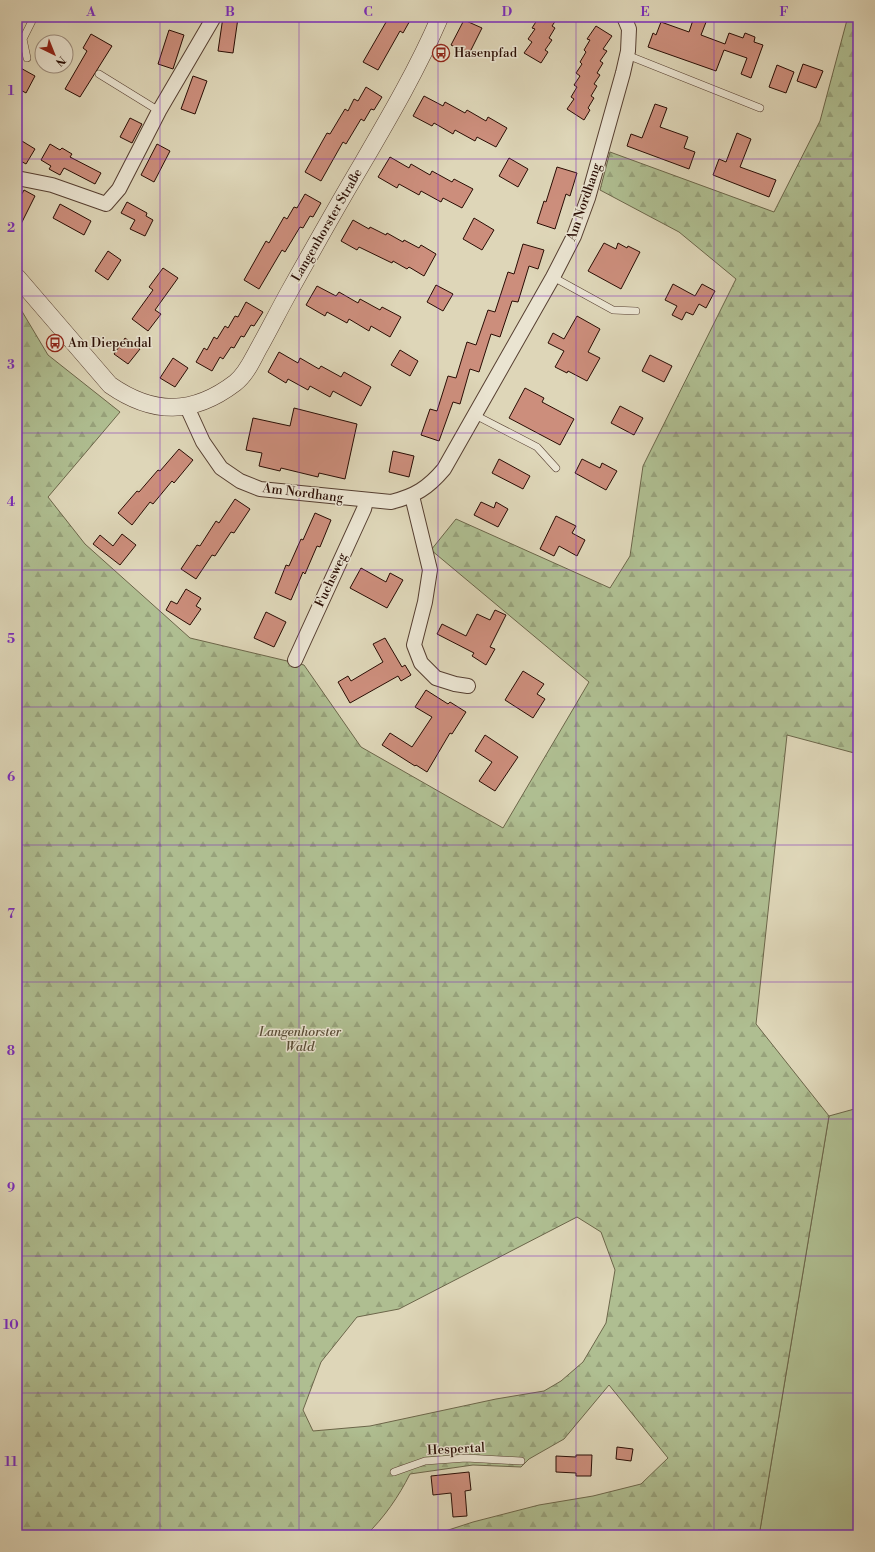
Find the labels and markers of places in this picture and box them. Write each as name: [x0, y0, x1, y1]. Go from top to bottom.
bus stop icon: Hasenpfad: [431, 43, 451, 63]
place label: Hasenpfad: [454, 45, 518, 61]
bus stop icon: Am Diependal: [45, 333, 65, 353]
place label: Am Diependal: [67, 335, 152, 351]

